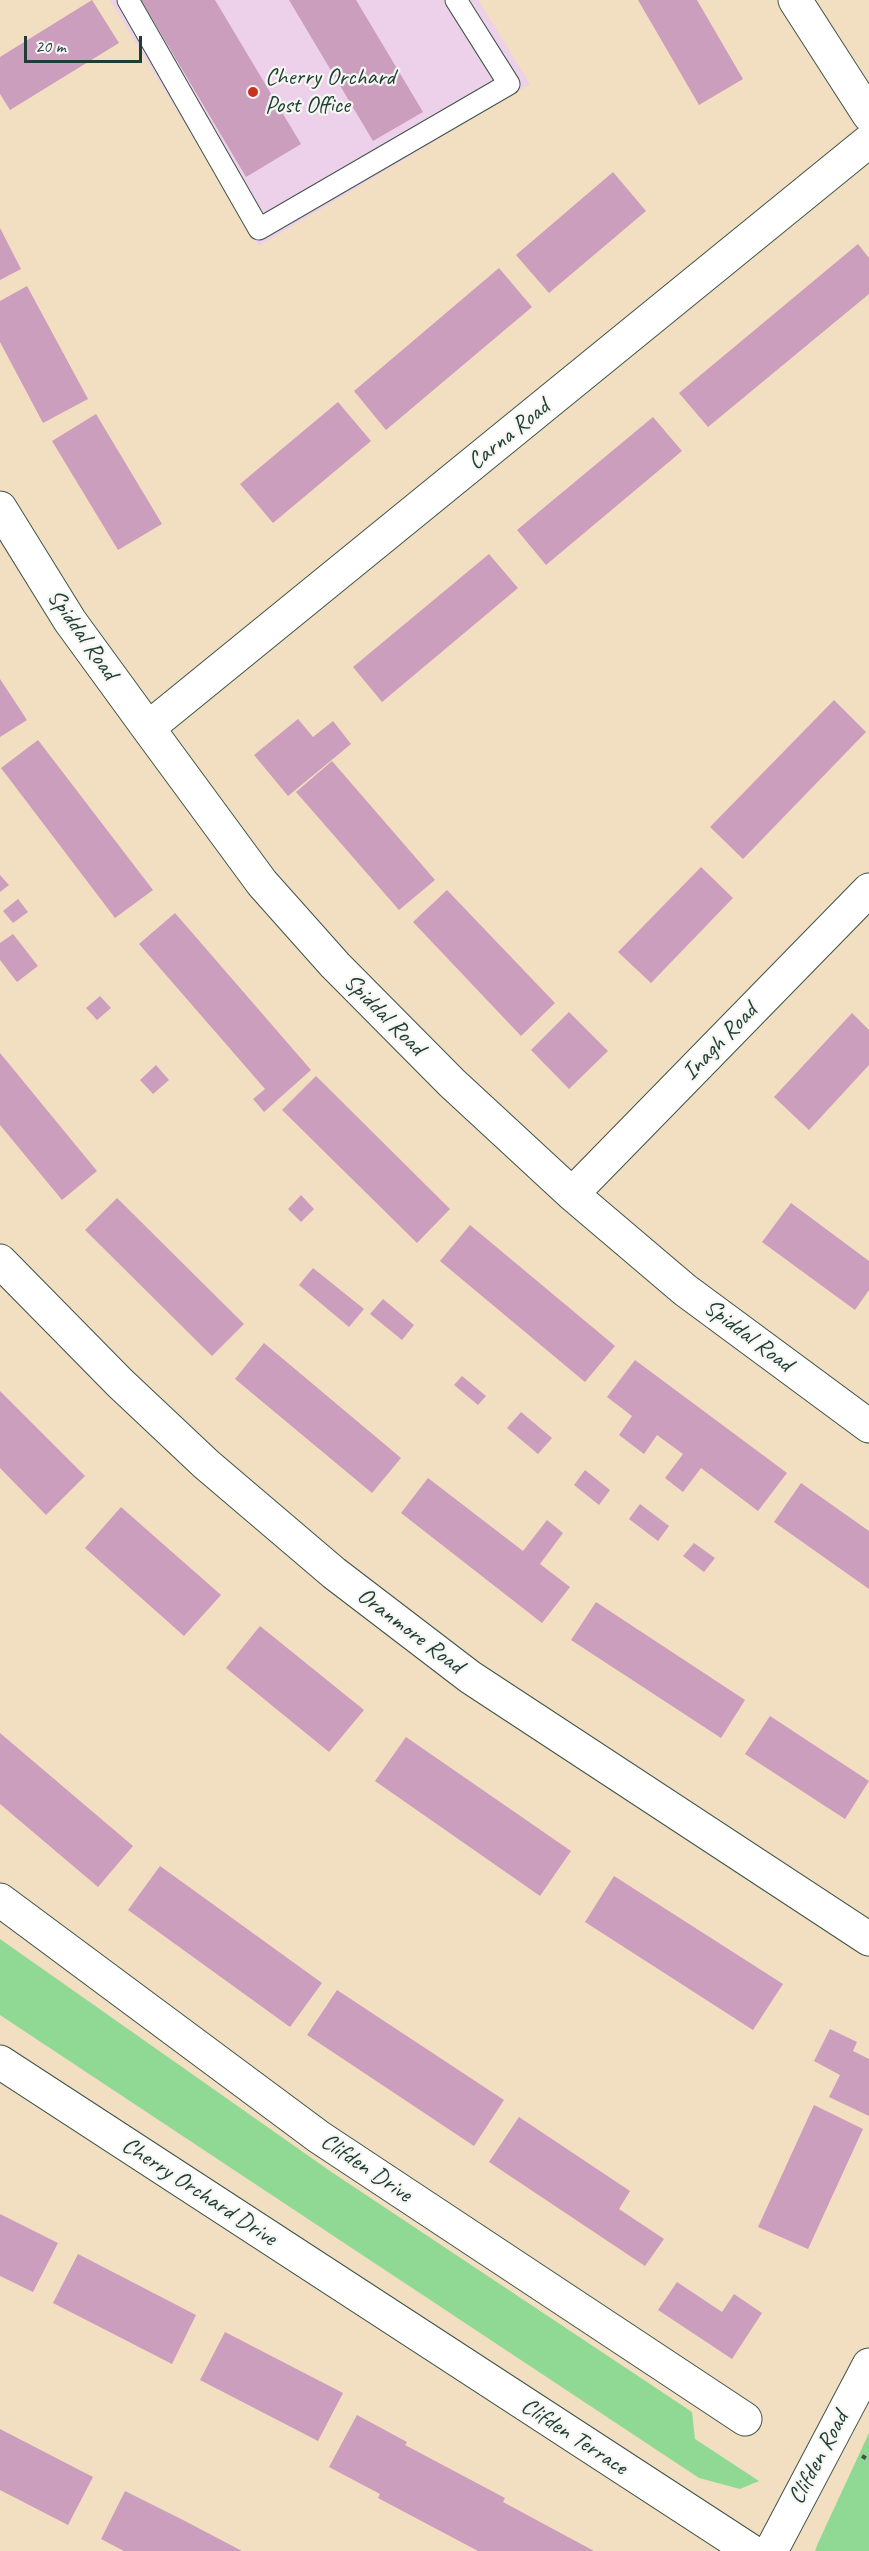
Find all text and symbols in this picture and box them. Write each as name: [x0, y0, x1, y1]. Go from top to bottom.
scale bar: [27, 24, 146, 62]
text: 20 m: [35, 35, 66, 57]
place label: Cherry Orchard Post Office: [265, 64, 395, 120]
marker: Cherry Orchard Post Office: [246, 85, 260, 99]
street label: Carna Road: [462, 393, 556, 477]
street label: Spiddal Road: [40, 584, 124, 686]
street label: Spiddal Road: [337, 968, 431, 1062]
street label: Inagh Road: [676, 997, 764, 1087]
street label: Spiddal Road: [698, 1293, 798, 1379]
street label: Oranmore Road: [351, 1582, 469, 1680]
street label: Clifden Drive: [315, 2127, 417, 2209]
street label: Cherry Orchard Drive: [116, 2131, 282, 2253]
street label: Clifden Terrace: [515, 2392, 633, 2482]
street label: Clifden Road: [783, 2407, 855, 2509]

